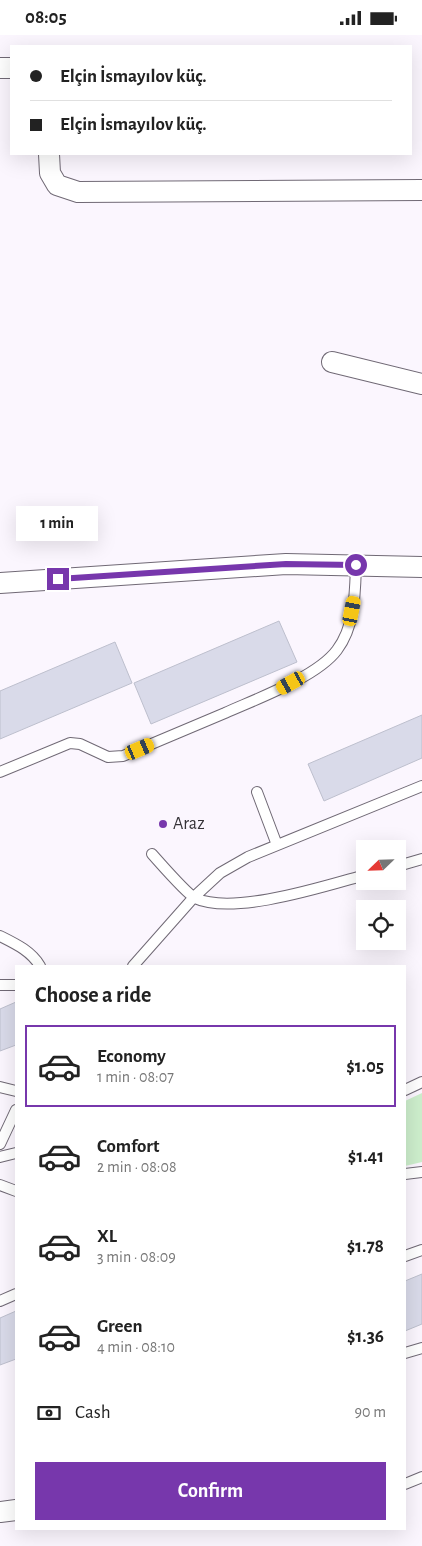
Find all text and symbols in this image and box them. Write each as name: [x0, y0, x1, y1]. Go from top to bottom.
text: 08:05: [25, 8, 67, 27]
text: Elçin İsmayılov küç.: [60, 67, 207, 86]
text: Elçin İsmayılov küç.: [60, 115, 207, 134]
callout: 1 min: [17, 507, 99, 541]
text: 1 min: [40, 515, 74, 531]
route start: [345, 554, 367, 576]
route end: [47, 568, 69, 590]
car: [341, 595, 362, 627]
car: [274, 669, 307, 697]
car: [123, 736, 156, 762]
place label: Araz: [173, 815, 205, 833]
marker: Araz: [157, 818, 169, 830]
north arrow: [356, 840, 406, 890]
map controls: [356, 840, 406, 950]
button: locate: [356, 900, 406, 950]
text: Choose a ride: [35, 984, 151, 1006]
icon: car: [37, 1044, 82, 1089]
text: Economy: [97, 1047, 166, 1066]
text: $1.05: [346, 1057, 384, 1076]
text: 1 min · 08:07: [97, 1069, 174, 1085]
icon: car: [37, 1134, 82, 1179]
text: Comfort: [97, 1137, 159, 1156]
text: $1.41: [348, 1147, 384, 1166]
text: 2 min · 08:08: [97, 1159, 177, 1175]
icon: car: [37, 1224, 82, 1269]
text: XL: [97, 1227, 117, 1246]
text: $1.78: [347, 1237, 384, 1256]
text: 3 min · 08:09: [97, 1249, 176, 1265]
icon: car: [37, 1314, 82, 1359]
text: Green: [97, 1317, 143, 1336]
text: $1.36: [347, 1327, 384, 1346]
text: 4 min · 08:10: [97, 1339, 175, 1355]
icon: cash: [35, 1399, 63, 1427]
text: Cash: [75, 1403, 111, 1422]
text: 90 m: [355, 1404, 386, 1420]
button: Confirm: [35, 1462, 386, 1520]

